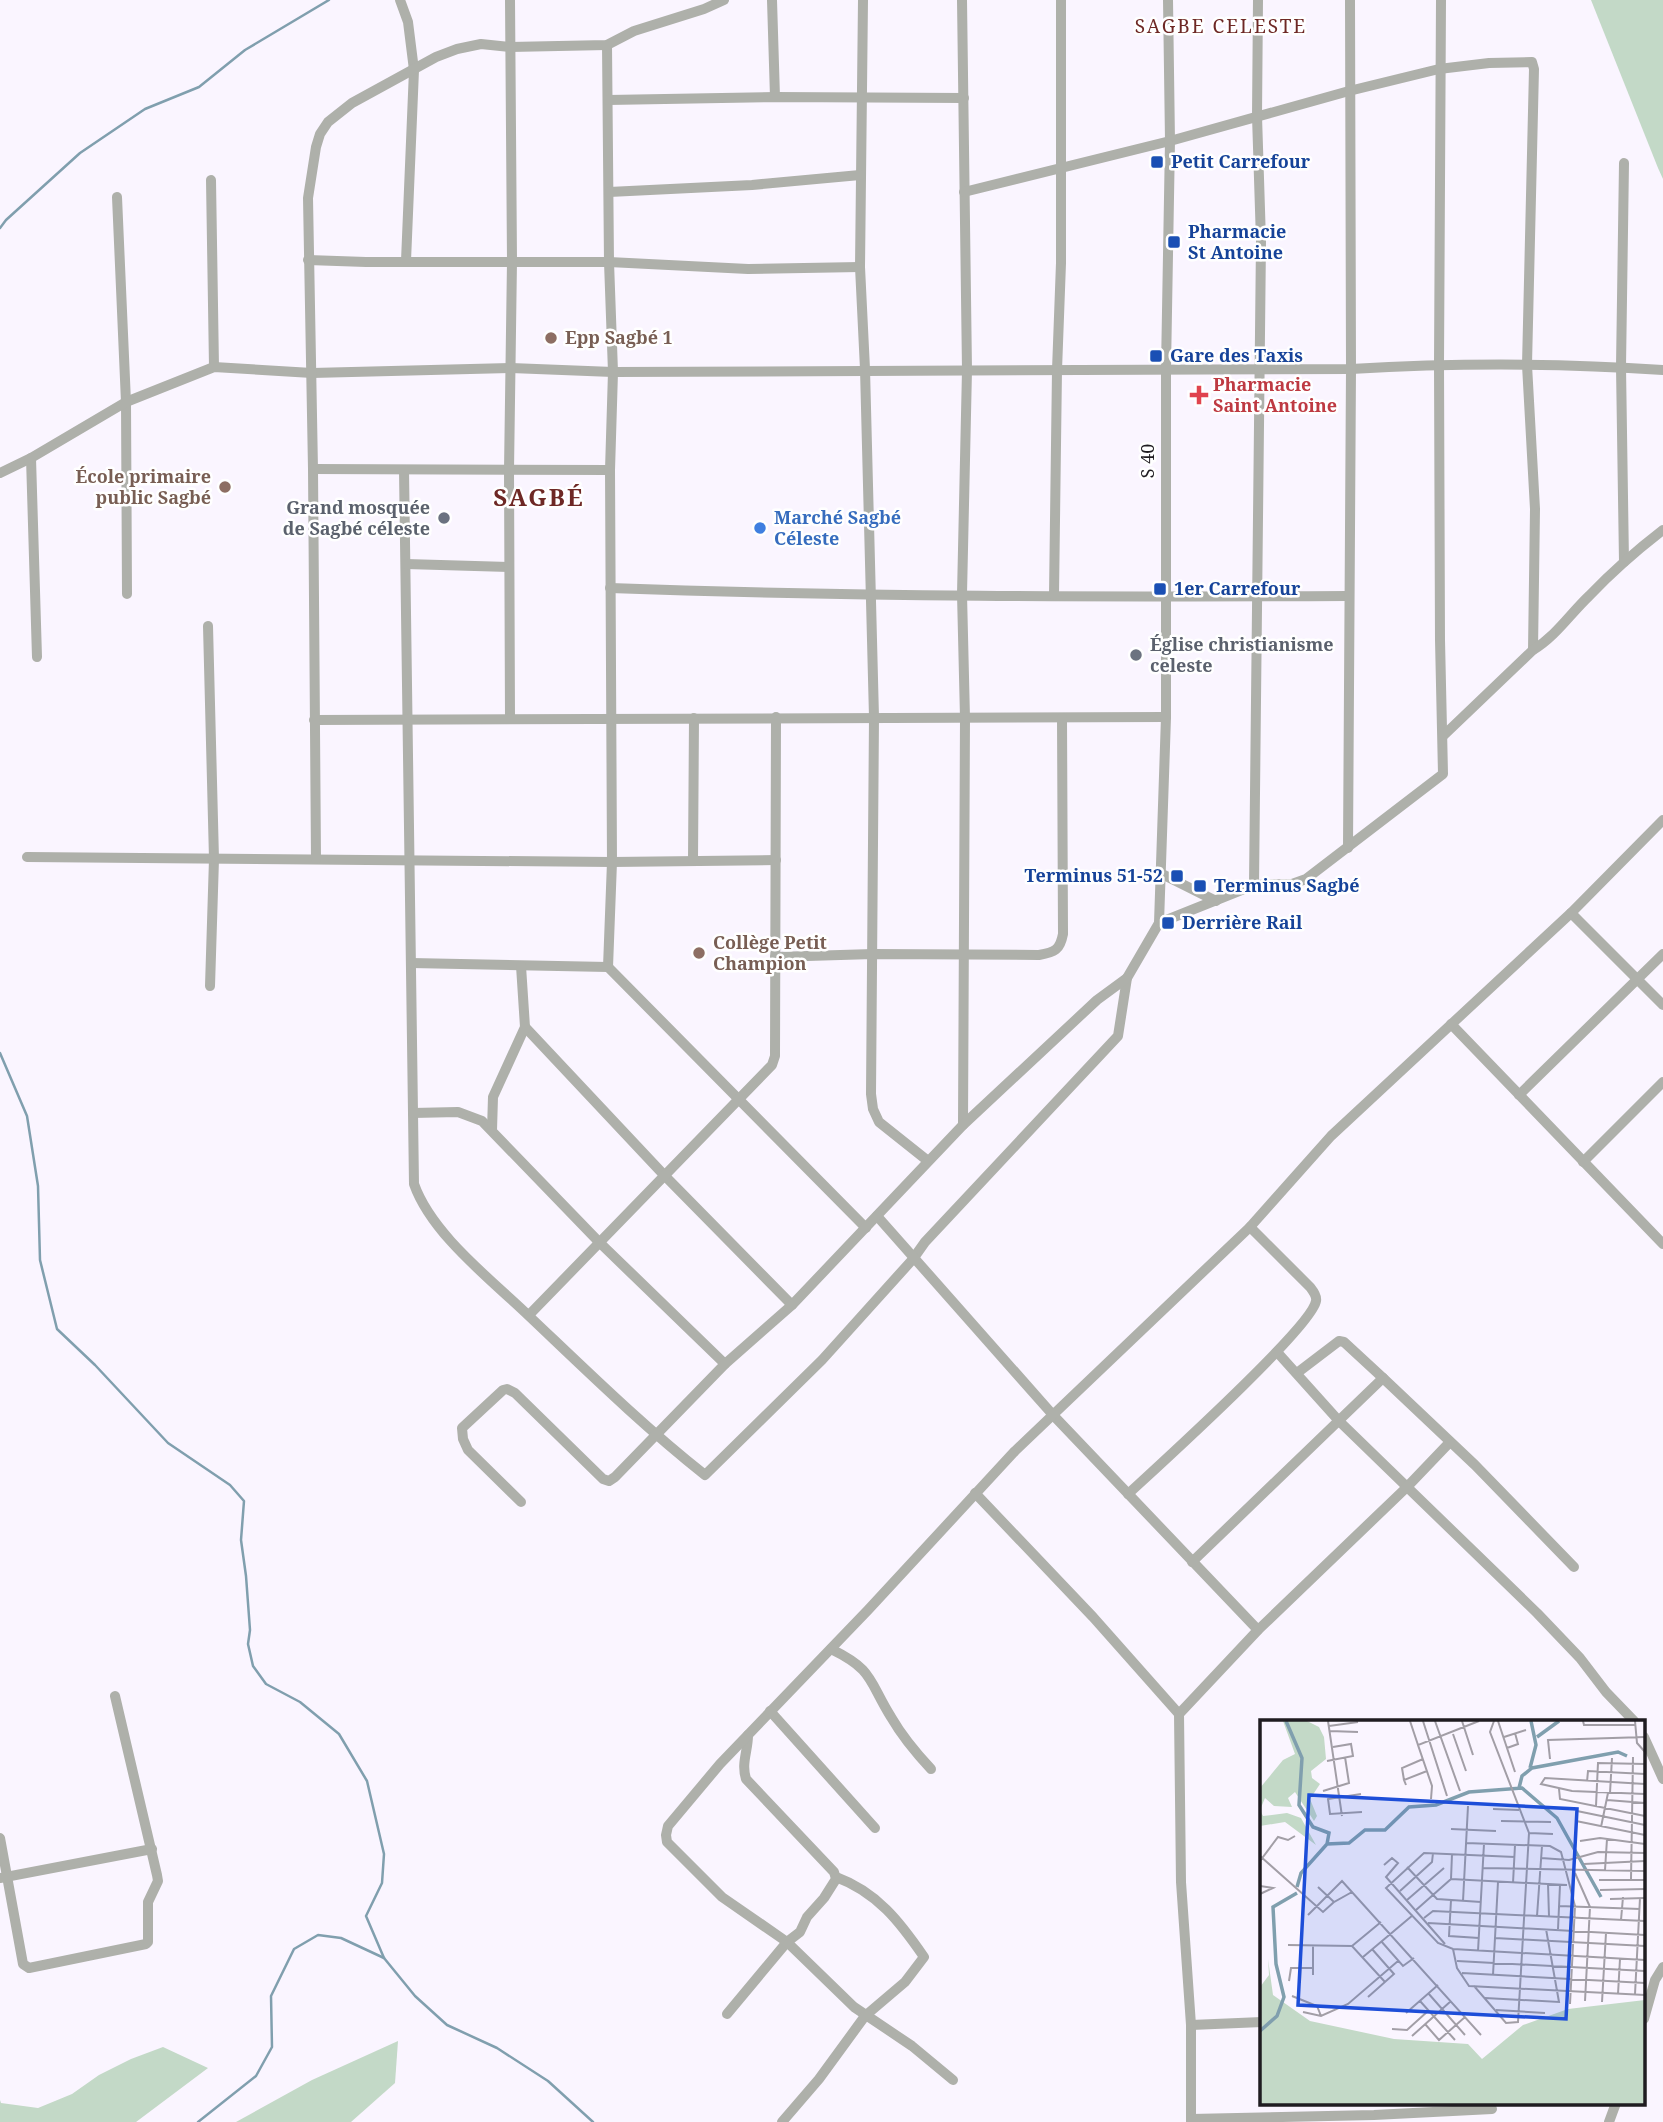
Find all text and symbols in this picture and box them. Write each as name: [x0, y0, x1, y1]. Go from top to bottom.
district label: SAGBE CELESTE: [1135, 13, 1307, 39]
place label: Petit Carrefour: [1171, 149, 1311, 173]
marker: Petit Carrefour: [1149, 154, 1165, 170]
place label: Pharmacie St Antoine: [1188, 219, 1286, 264]
marker: Pharmacie St Antoine: [1166, 234, 1182, 250]
place label: Epp Sagbé 1: [565, 325, 673, 349]
marker: Epp Sagbé 1: [543, 330, 559, 346]
place label: Gare des Taxis: [1170, 343, 1303, 367]
marker: Gare des Taxis: [1148, 348, 1164, 364]
place label: Pharmacie Saint Antoine: [1213, 372, 1337, 417]
marker: Pharmacie Saint Antoine: [1191, 387, 1207, 403]
street label: S 40: [1135, 444, 1159, 478]
place label: École primaire public Sagbé: [75, 464, 211, 509]
marker: École primaire public Sagbé: [217, 479, 233, 495]
district label: SAGBÉ: [493, 480, 585, 513]
place label: Grand mosquée de Sagbé céleste: [283, 495, 430, 540]
place label: Marché Sagbé Céleste: [774, 505, 901, 550]
marker: Grand mosquée de Sagbé céleste: [436, 510, 452, 526]
marker: Marché Sagbé Céleste: [752, 520, 768, 536]
place label: 1er Carrefour: [1174, 576, 1301, 600]
marker: 1er Carrefour: [1152, 581, 1168, 597]
place label: Église christianisme celeste: [1150, 632, 1334, 677]
marker: Église christianisme celeste: [1128, 647, 1144, 663]
place label: Terminus 51-52: [1025, 863, 1163, 887]
marker: Terminus 51-52: [1169, 868, 1185, 884]
place label: Terminus Sagbé: [1214, 873, 1360, 897]
marker: Terminus Sagbé: [1192, 878, 1208, 894]
place label: Derrière Rail: [1182, 910, 1303, 934]
marker: Derrière Rail: [1160, 915, 1176, 931]
place label: Collège Petit Champion: [713, 930, 827, 975]
marker: Collège Petit Champion: [691, 945, 707, 961]
inset map: [1260, 1720, 1646, 2104]

